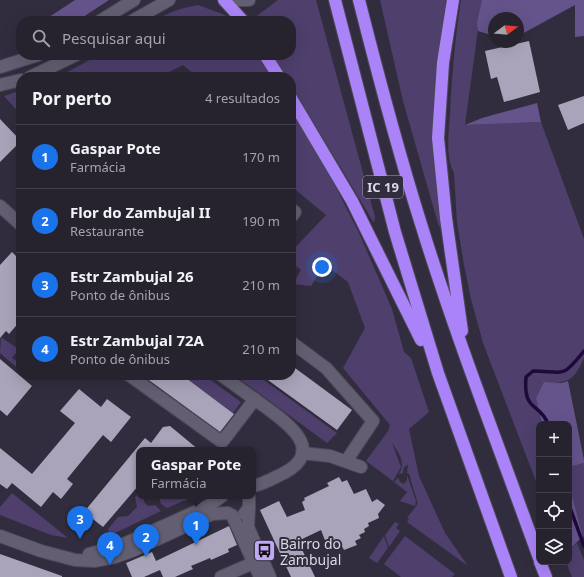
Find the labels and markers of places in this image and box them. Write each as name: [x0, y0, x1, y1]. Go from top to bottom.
pin: 3: [67, 506, 93, 539]
pin: 1: [183, 512, 209, 545]
pin: 2: [133, 524, 159, 557]
pin: 4: [97, 532, 123, 565]
place label: Bairro do Zambujal: [280, 534, 341, 569]
bus stop icon: Bairro do Zambujal: [252, 538, 278, 564]

